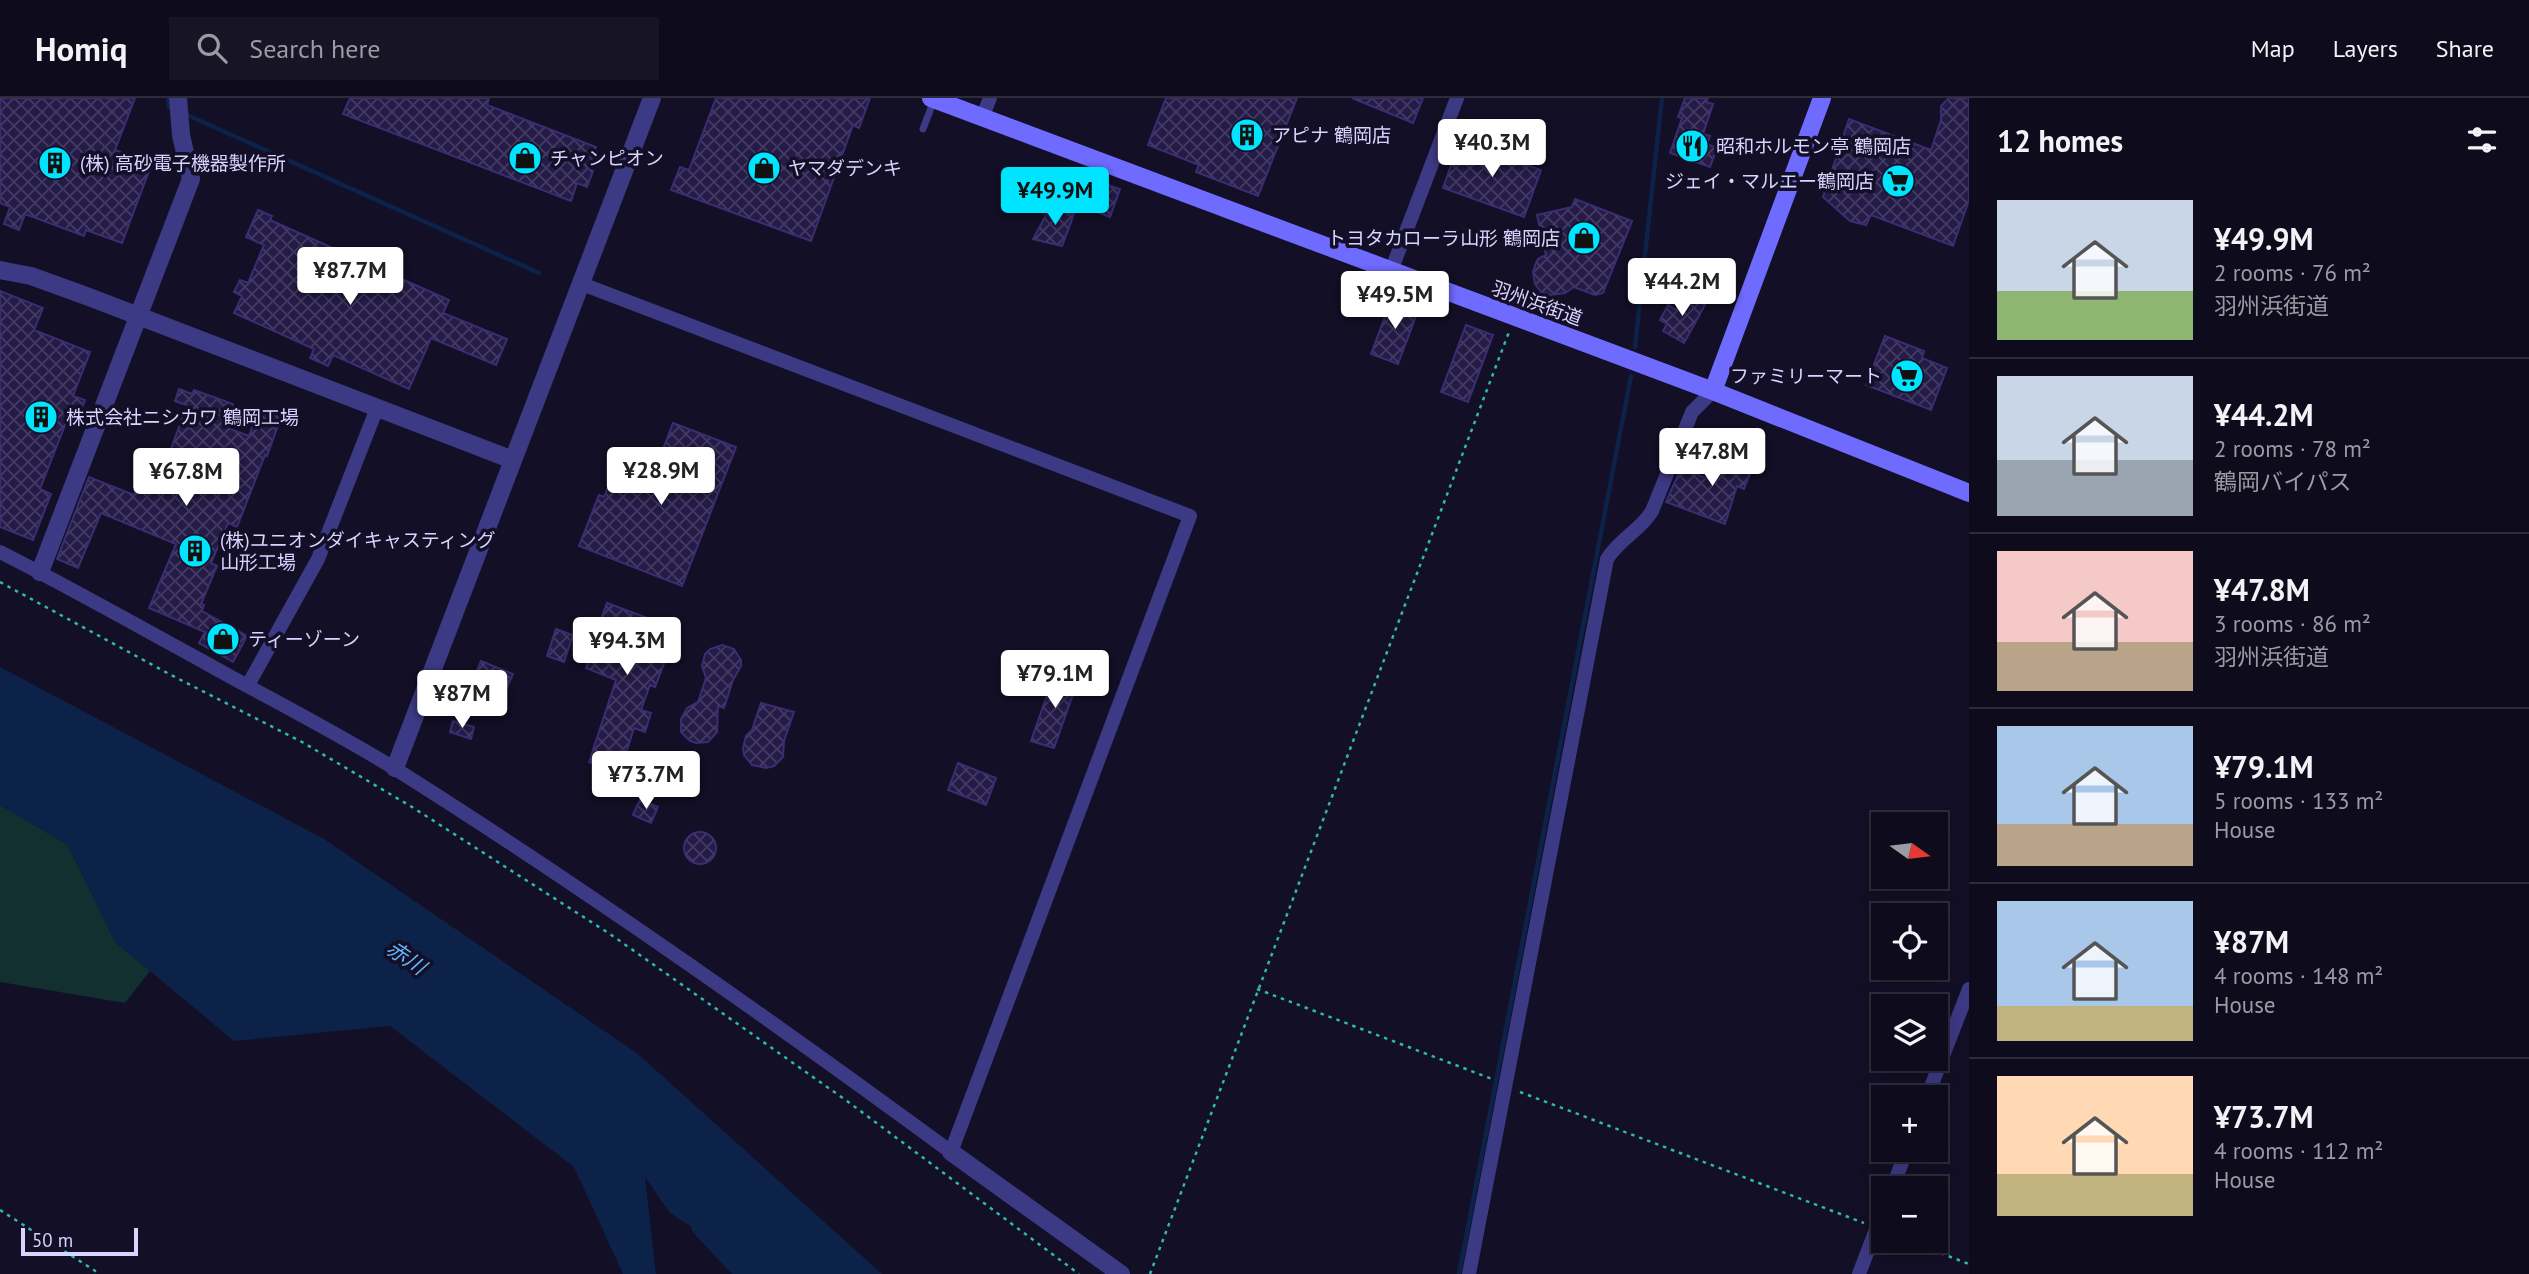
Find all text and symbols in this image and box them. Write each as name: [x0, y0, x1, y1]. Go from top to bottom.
search box: [169, 17, 659, 80]
text: Homiq: [35, 27, 127, 70]
icon: search: [193, 29, 231, 67]
text: Search here: [249, 32, 380, 65]
text: Map: [2251, 33, 2295, 64]
text: Layers: [2333, 33, 2398, 64]
text: Share: [2436, 33, 2494, 64]
building icon: アピナ 鶴岡店: [1228, 116, 1266, 154]
pin: ¥40.3M: [1435, 120, 1549, 179]
text: 12 homes: [1997, 121, 2123, 160]
icon: filters: [2463, 121, 2501, 159]
place label: アピナ 鶴岡店: [1272, 123, 1391, 147]
text: ¥40.3M: [1454, 127, 1530, 156]
restaurant icon: 昭和ホルモン亭 鶴岡店: [1673, 127, 1711, 165]
place label: 昭和ホルモン亭 鶴岡店: [1716, 134, 1911, 158]
shop icon: チャンピオン: [506, 139, 544, 177]
building icon: (株) 高砂電子機器製作所: [36, 144, 74, 182]
place label: チャンピオン: [550, 146, 664, 170]
shop icon: ヤマダデンキ: [745, 149, 783, 187]
place label: (株) 高砂電子機器製作所: [80, 151, 286, 175]
place label: ヤマダデンキ: [788, 156, 902, 180]
supermarket icon: ジェイ・マルエー鶴岡店: [1879, 162, 1917, 200]
pin: ¥49.9M: [998, 167, 1112, 227]
place label: ジェイ・マルエー鶴岡店: [1665, 169, 1874, 193]
text: ¥49.9M: [1017, 175, 1093, 204]
shop icon: トヨタカローラ山形 鶴岡店: [1565, 219, 1603, 257]
text: ¥49.9M: [2214, 219, 2313, 258]
place label: トヨタカローラ山形 鶴岡店: [1327, 226, 1560, 250]
icon: home: [2053, 228, 2137, 312]
pin: ¥87.7M: [293, 248, 407, 307]
text: ¥87.7M: [313, 255, 387, 284]
pin: ¥44.2M: [1625, 258, 1739, 318]
text: 2 rooms · 76 m²: [2214, 258, 2371, 287]
text: ¥44.2M: [1644, 266, 1720, 295]
pin: ¥49.5M: [1338, 272, 1452, 331]
street label: 羽州浜街道: [1488, 275, 1586, 331]
text: ¥49.5M: [1357, 279, 1433, 308]
text: 羽州浜街道: [2214, 291, 2329, 320]
supermarket icon: ファミリーマート: [1888, 357, 1926, 395]
place label: ファミリーマート: [1730, 364, 1882, 388]
text: ¥44.2M: [2214, 395, 2313, 434]
building icon: 株式会社ニシカワ 鶴岡工場: [22, 398, 60, 436]
icon: home: [2053, 404, 2137, 488]
place label: 株式会社ニシカワ 鶴岡工場: [66, 405, 299, 429]
pin: ¥47.8M: [1655, 428, 1769, 488]
text: 2 rooms · 78 m²: [2214, 434, 2371, 463]
text: ¥47.8M: [1675, 436, 1749, 465]
pin: ¥67.8M: [129, 448, 243, 508]
pin: ¥28.9M: [604, 448, 718, 507]
text: ¥28.9M: [623, 455, 699, 484]
text: ¥67.8M: [149, 456, 223, 485]
text: 鶴岡バイパス: [2214, 467, 2352, 496]
place label: (株)ユニオンダイキャスティング 山形工場: [220, 528, 496, 574]
building icon: (株)ユニオンダイキャスティング 山形工場: [176, 532, 214, 570]
text: ¥47.8M: [2214, 570, 2310, 609]
icon: home: [2053, 579, 2137, 663]
text: 3 rooms · 86 m²: [2214, 609, 2371, 638]
pin: ¥94.3M: [570, 618, 684, 677]
shop icon: ティーゾーン: [204, 620, 242, 658]
text: ¥94.3M: [589, 625, 665, 654]
place label: ティーゾーン: [248, 627, 360, 651]
text: 羽州浜街道: [2214, 642, 2329, 671]
pin: ¥79.1M: [998, 650, 1112, 710]
text: ¥79.1M: [1017, 658, 1093, 687]
pin: ¥87M: [421, 670, 503, 730]
text: ¥87M: [433, 678, 491, 707]
text: ¥79.1M: [2214, 747, 2313, 786]
pin: ¥73.7M: [589, 752, 703, 811]
icon: home: [2053, 754, 2137, 838]
text: ¥73.7M: [608, 759, 684, 788]
text: 5 rooms · 133 m²: [2214, 786, 2383, 815]
north arrow: [1871, 812, 1948, 889]
map controls: [1871, 812, 1948, 1253]
text: House: [2214, 815, 2276, 844]
button: locate: [1871, 903, 1948, 980]
text: ¥87M: [2214, 922, 2289, 961]
icon: home: [2053, 929, 2137, 1013]
water label: 赤川: [381, 935, 433, 982]
text: 4 rooms · 148 m²: [2214, 961, 2383, 990]
text: House: [2214, 990, 2276, 1019]
button: layers: [1871, 994, 1948, 1071]
button: +: [1871, 1085, 1948, 1162]
text: ¥73.7M: [2214, 1097, 2313, 1136]
icon: home: [2053, 1104, 2137, 1188]
text: 4 rooms · 112 m²: [2214, 1136, 2383, 1165]
text: House: [2214, 1165, 2276, 1194]
button: −: [1871, 1176, 1948, 1253]
scale bar: [21, 1225, 138, 1257]
text: 50 m: [32, 1228, 73, 1252]

